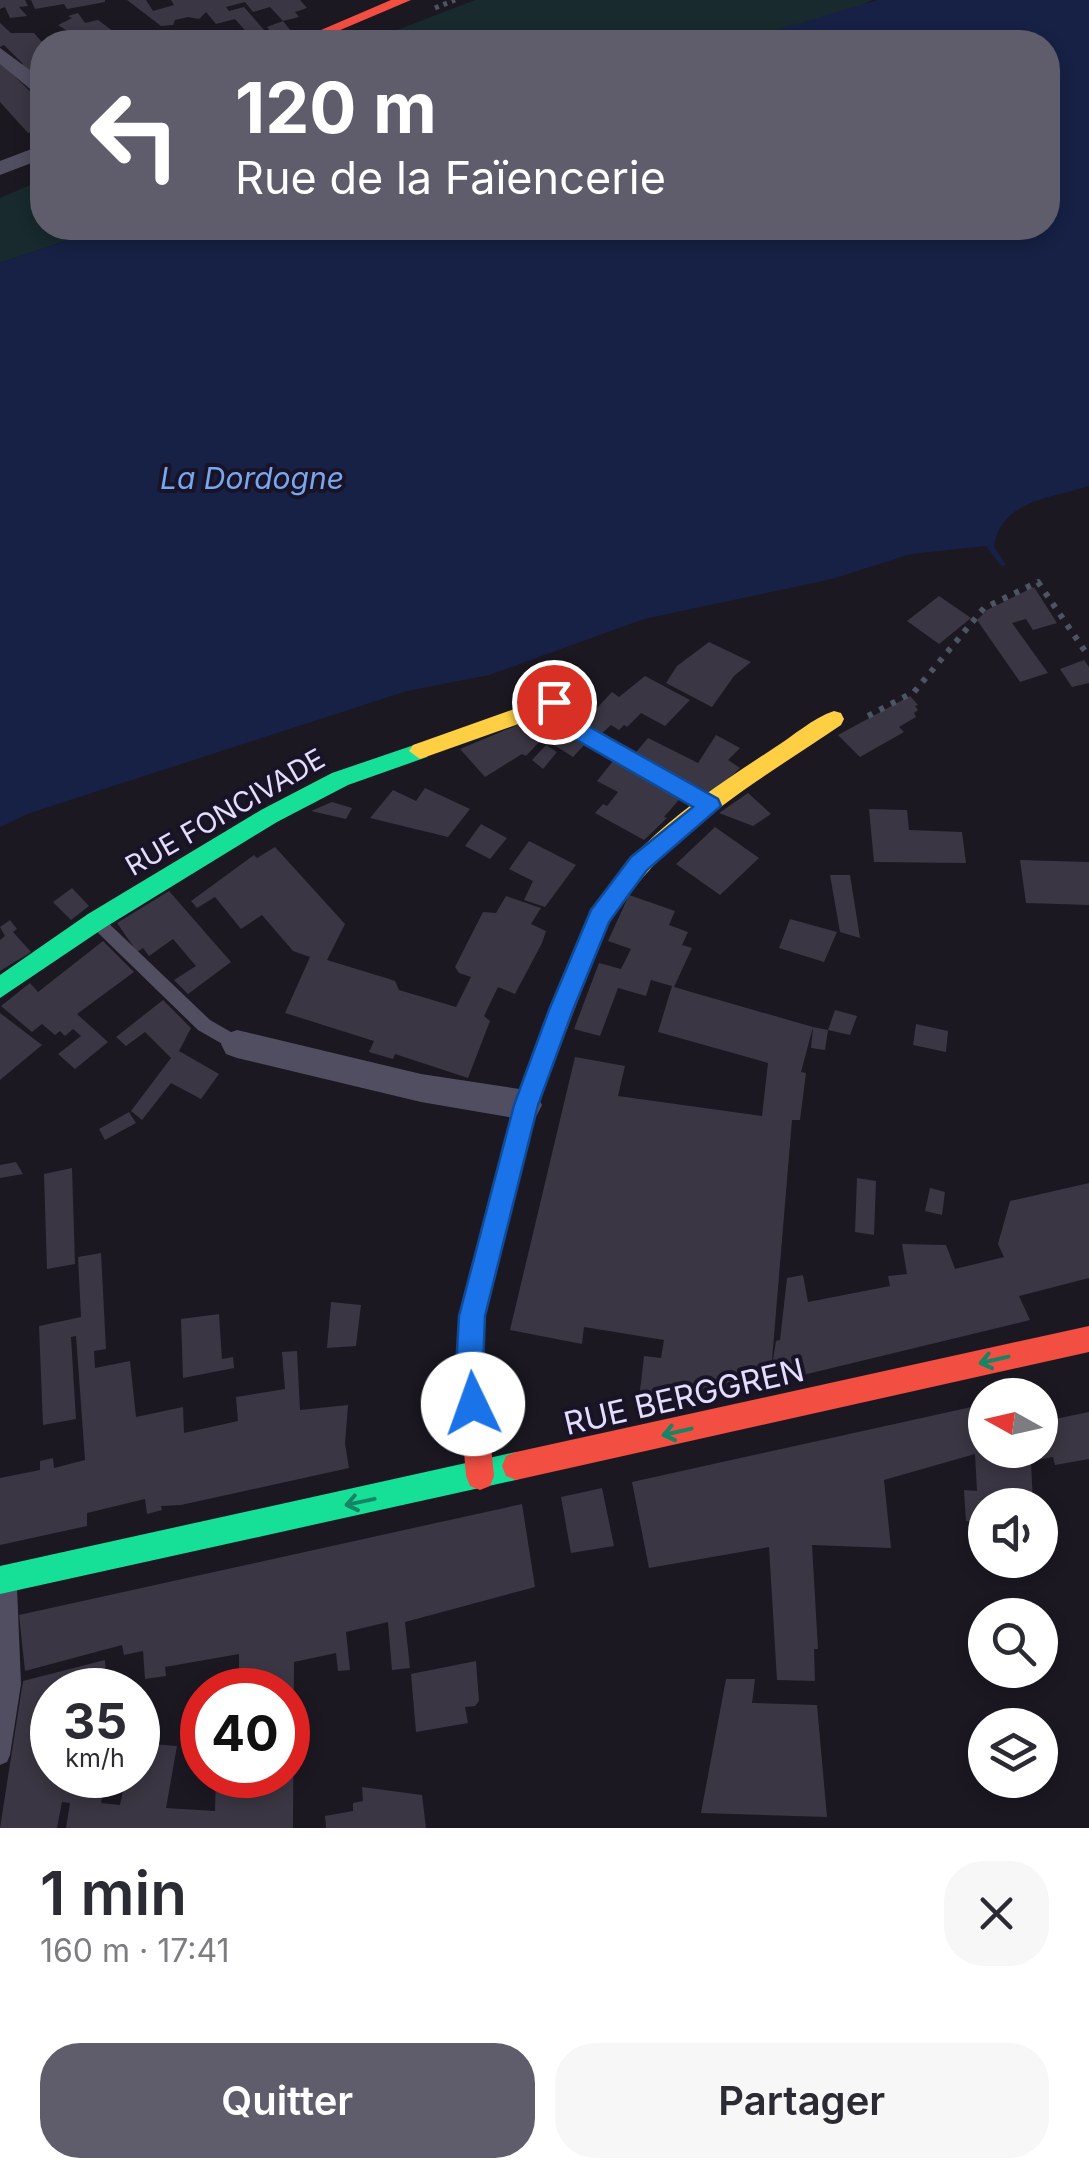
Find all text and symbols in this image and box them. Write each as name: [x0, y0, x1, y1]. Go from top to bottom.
text: 120 m: [235, 65, 437, 150]
icon: left: [70, 70, 200, 200]
text: Rue de la Faïencerie: [235, 150, 666, 205]
water label: La Dordogne: [160, 460, 344, 496]
pin: [512, 660, 597, 745]
icon: arrive: [527, 675, 582, 730]
street label: RUE FONCIVADE: [119, 741, 331, 883]
street label: RUE BERGGREN: [560, 1350, 808, 1443]
position arrow: [421, 1352, 525, 1456]
one-way arrow: [979, 1352, 1011, 1371]
north arrow: [968, 1378, 1058, 1468]
map controls: [968, 1378, 1058, 1798]
one-way arrow: [662, 1423, 694, 1442]
button: sound: [968, 1488, 1058, 1578]
one-way arrow: [344, 1494, 376, 1513]
button: search: [968, 1598, 1058, 1688]
speed limit sign: 40: [180, 1668, 310, 1798]
text: 35: [63, 1691, 127, 1751]
button: layers: [968, 1708, 1058, 1798]
text: km/h: [65, 1743, 125, 1773]
text: 1 min: [40, 1857, 187, 1929]
button: close: [944, 1861, 1049, 1966]
text: 160 m · 17:41: [40, 1931, 230, 1970]
button: Quitter: [40, 2043, 535, 2158]
button: Partager: [555, 2043, 1049, 2158]

